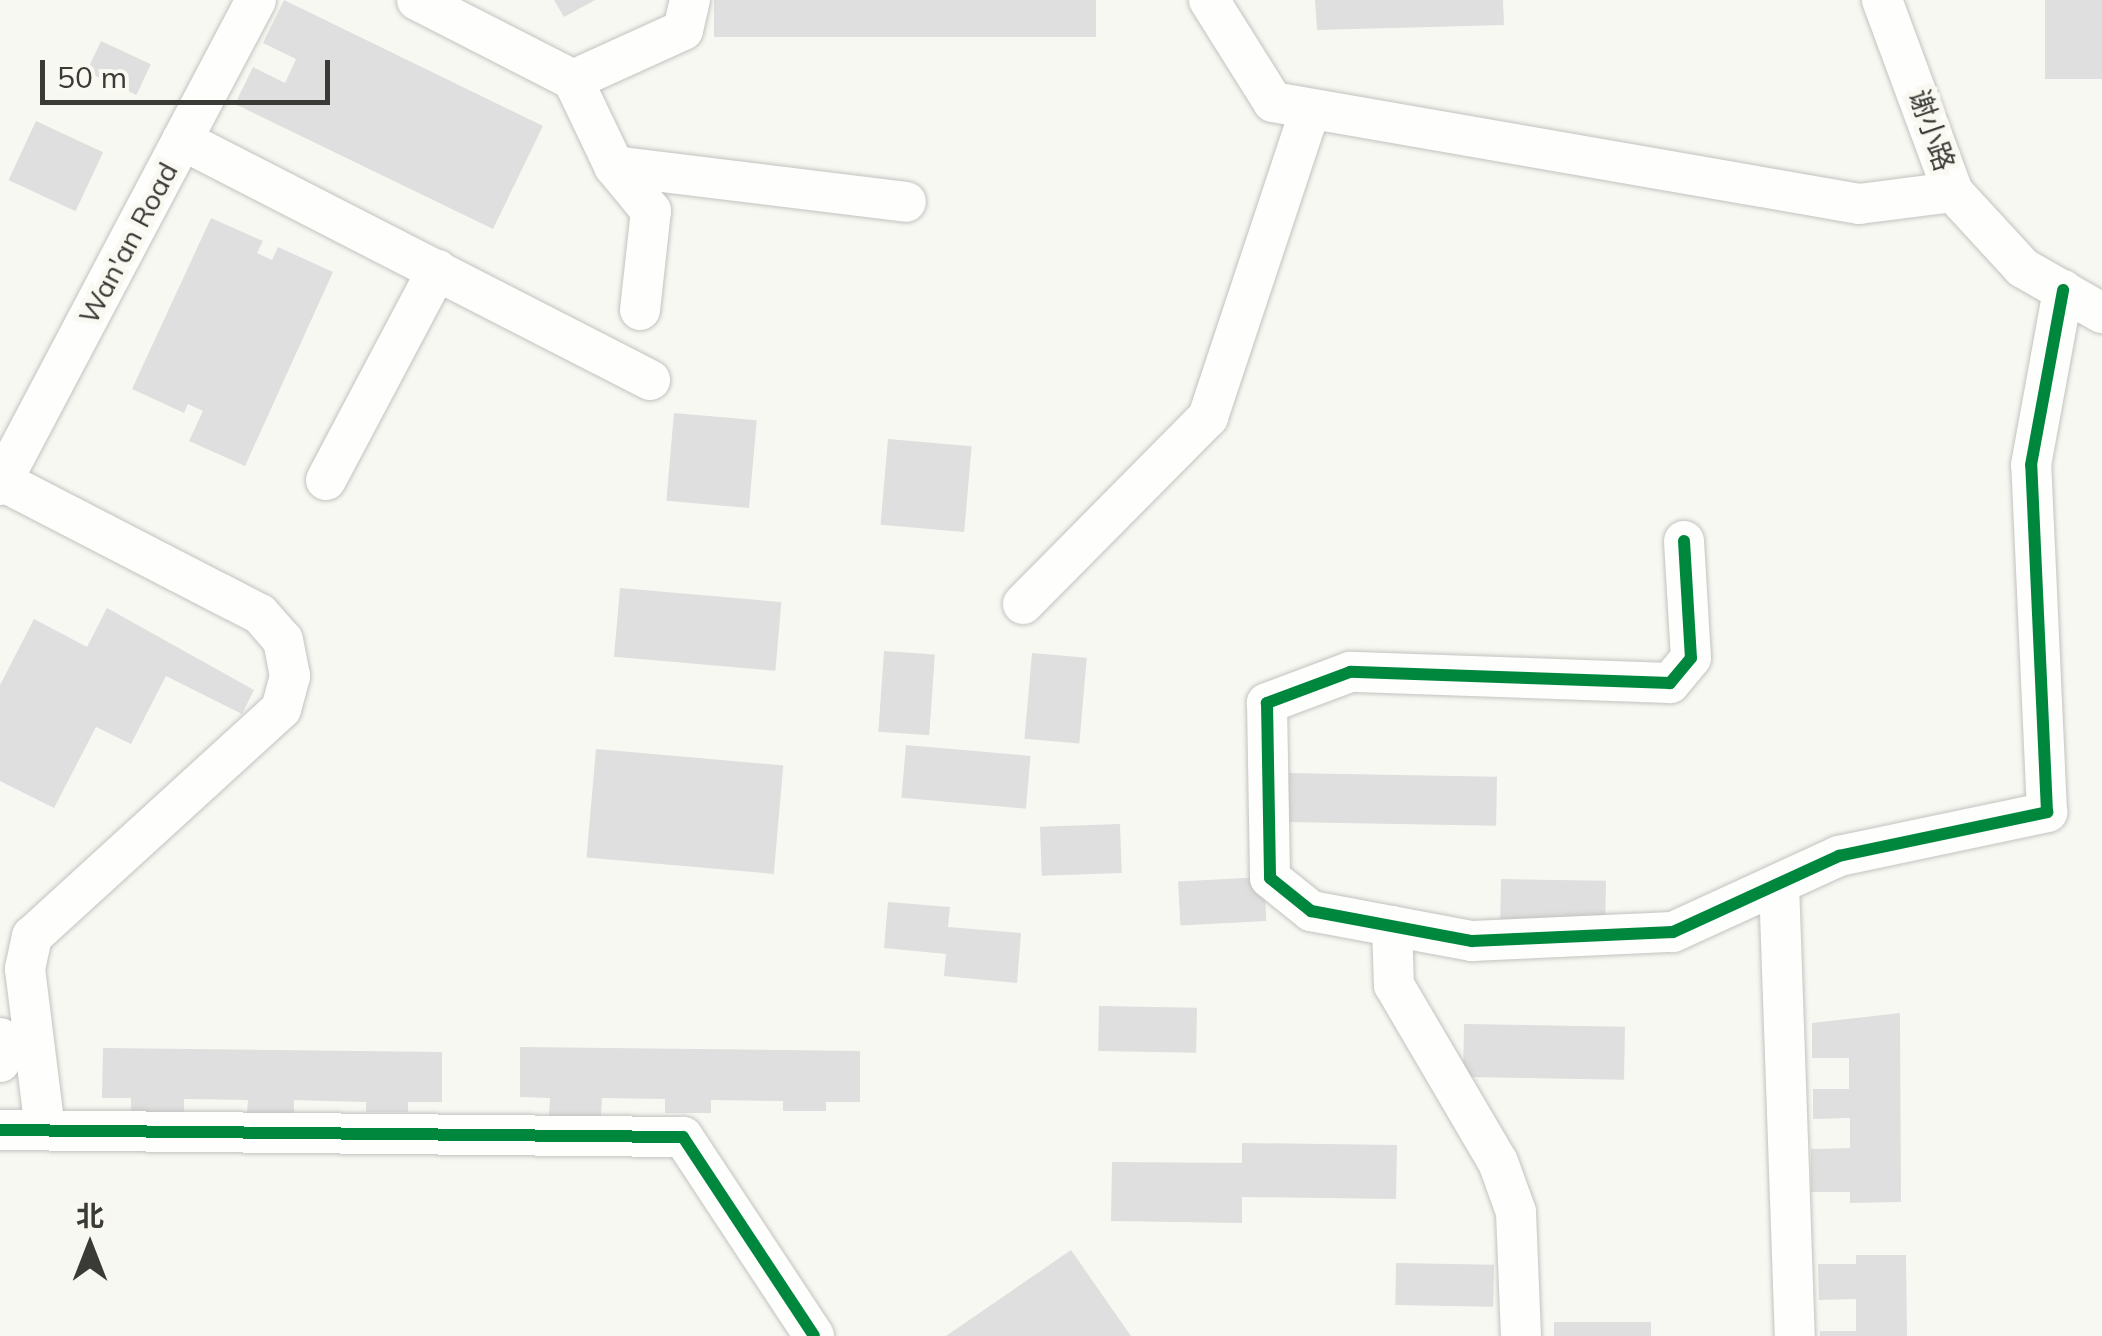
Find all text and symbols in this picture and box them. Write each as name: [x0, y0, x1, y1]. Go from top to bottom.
scale bar: [45, 40, 335, 102]
text: 50 m: [57, 58, 127, 96]
street label: 谢小路: [1902, 85, 1962, 175]
street label: Wan'an Road: [71, 156, 185, 330]
north arrow: [40, 1196, 140, 1296]
text: 北: [76, 1198, 104, 1233]

